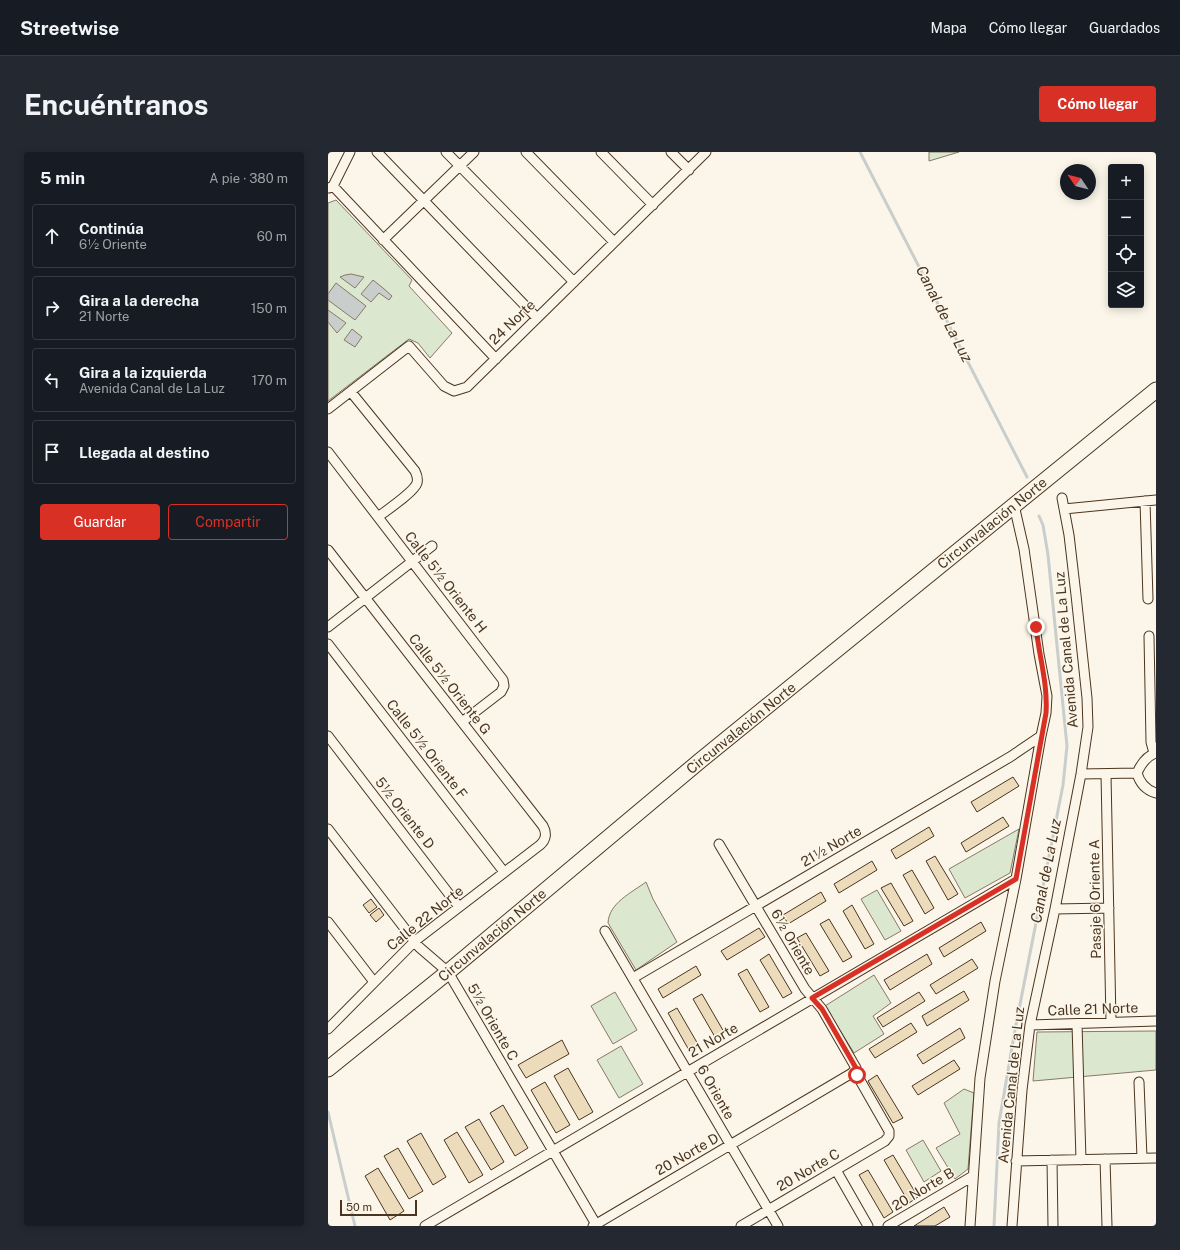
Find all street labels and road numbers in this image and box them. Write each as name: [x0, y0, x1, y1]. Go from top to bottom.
street label: 24 Norte: [486, 296, 538, 348]
street label: Circunvalación Norte: [934, 474, 1050, 572]
street label: Calle 5½ Oriente H: [402, 528, 490, 636]
street label: Avenida Canal de La Luz: [1051, 571, 1081, 729]
street label: Calle 5½ Oriente G: [406, 630, 494, 738]
street label: Circunvalación Norte: [683, 679, 799, 777]
street label: Calle 5½ Oriente F: [383, 696, 471, 802]
street label: 5½ Oriente D: [372, 774, 438, 852]
street label: 21½ Norte: [798, 822, 864, 870]
street label: Pasaje 6 Oriente A: [1086, 839, 1104, 959]
street label: Calle 22 Norte: [384, 882, 466, 954]
street label: Circunvalación Norte: [435, 885, 549, 985]
street label: 6½ Oriente: [768, 906, 818, 978]
street label: 5½ Oriente C: [465, 981, 521, 1063]
street label: Calle 21 Norte: [1047, 999, 1139, 1019]
street label: Avenida Canal de La Luz: [995, 1006, 1027, 1164]
street label: 21 Norte: [685, 1019, 741, 1060]
street label: 6 Oriente: [694, 1062, 738, 1122]
street label: 20 Norte D: [653, 1130, 721, 1178]
street label: 20 Norte C: [774, 1146, 842, 1194]
street label: 20 Norte B: [889, 1164, 957, 1214]

